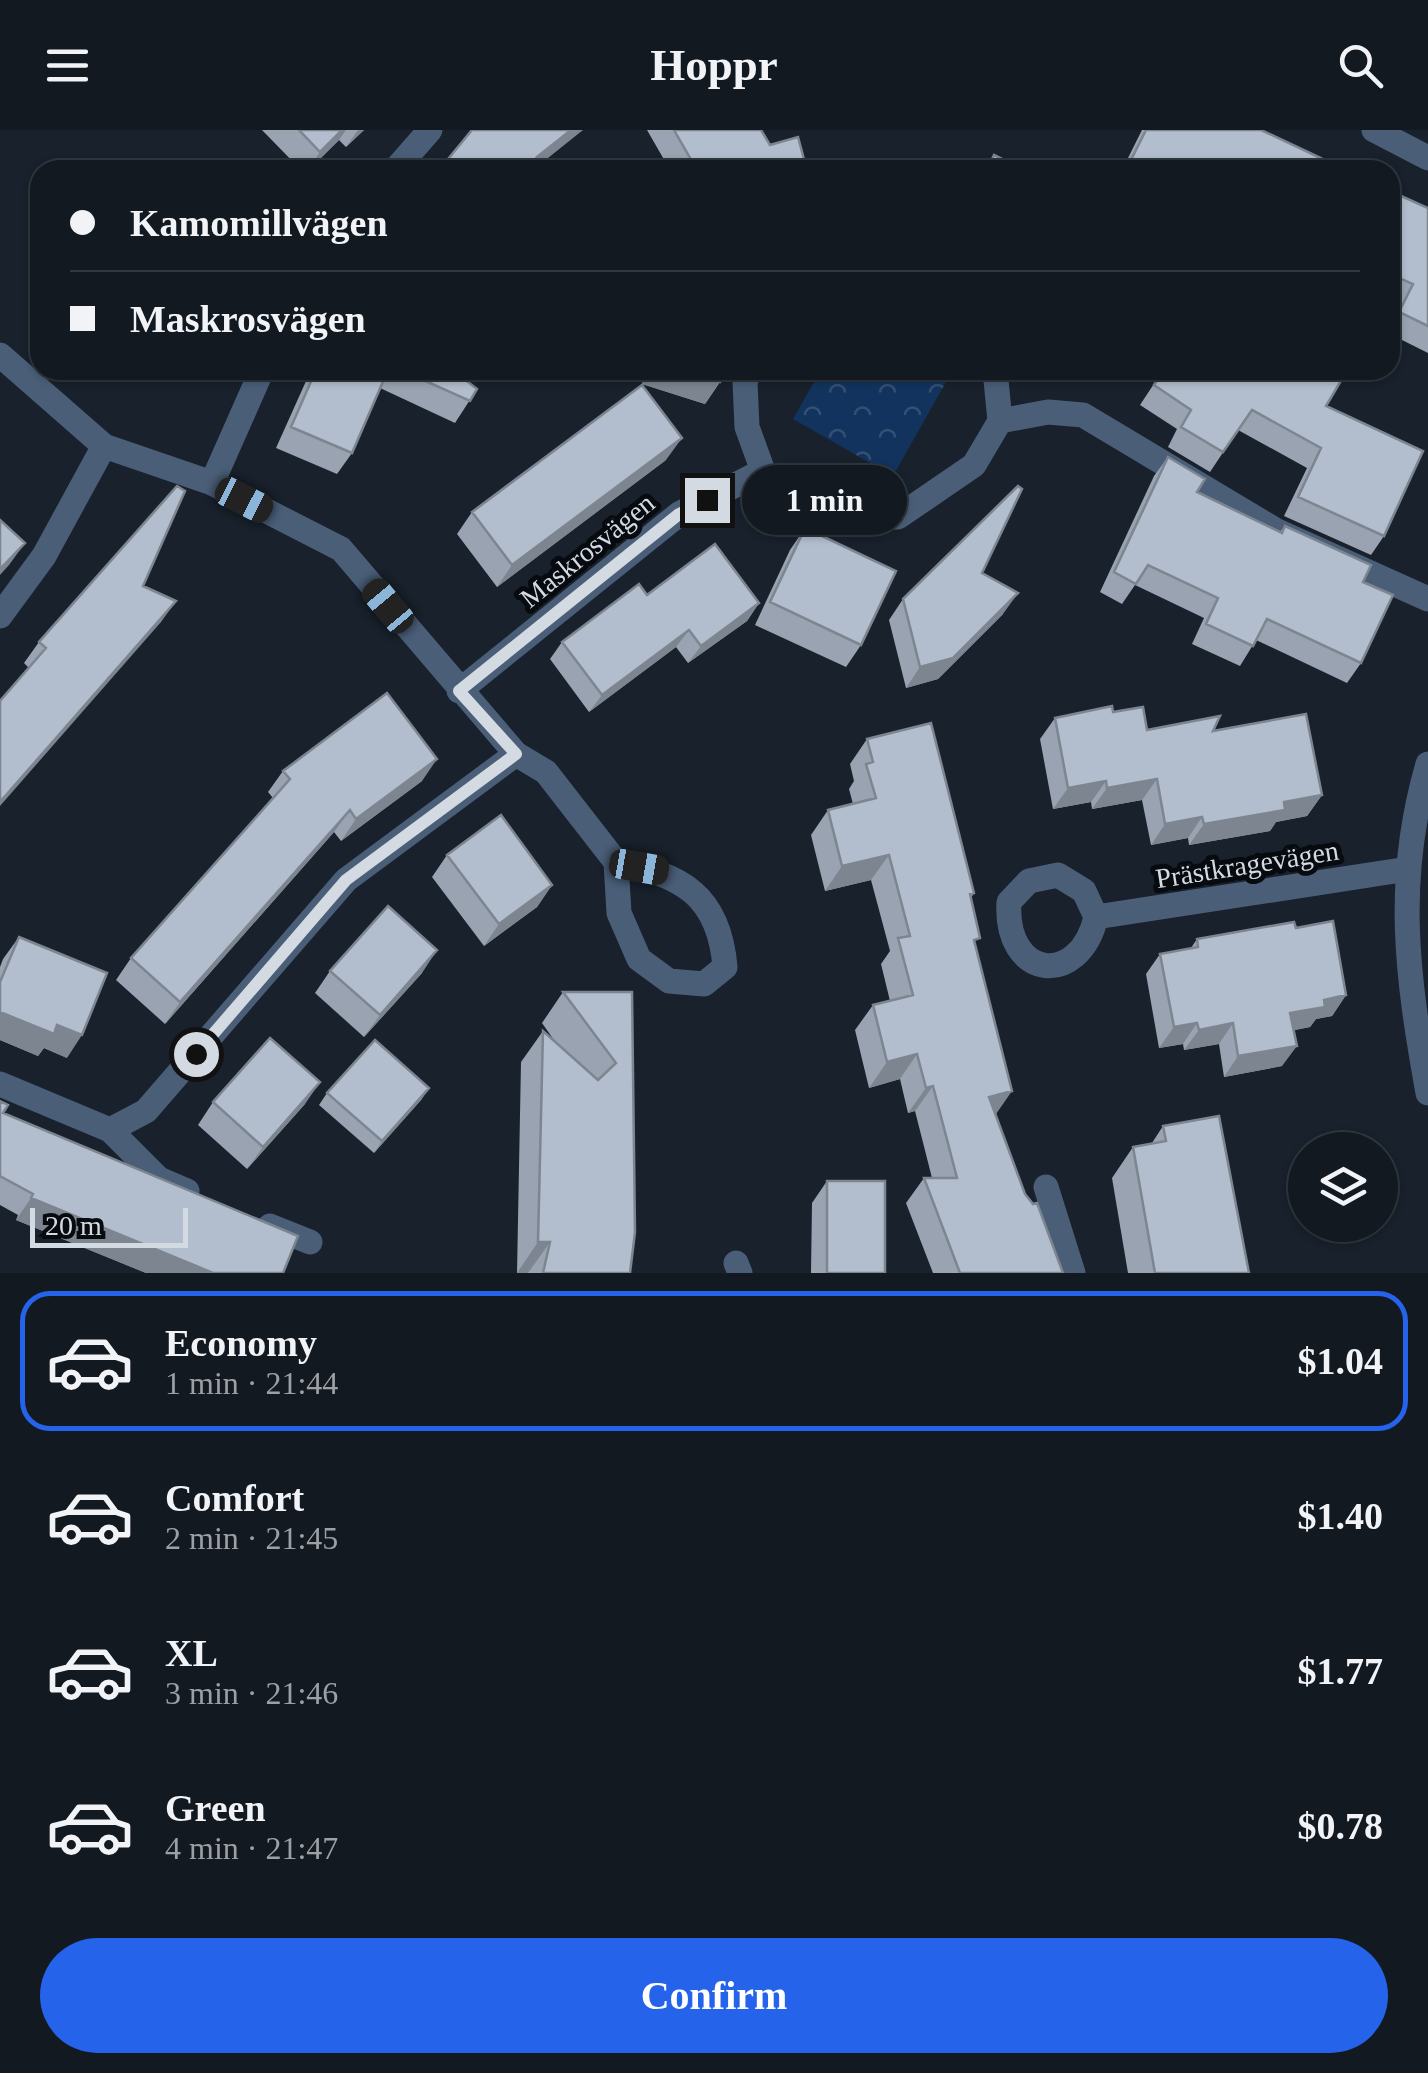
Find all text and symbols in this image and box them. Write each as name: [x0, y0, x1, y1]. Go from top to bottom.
icon: menu: [40, 38, 95, 93]
icon: search: [1333, 38, 1388, 93]
text: Hoppr: [650, 40, 778, 90]
text: Kamomillvägen: [130, 202, 388, 244]
text: Maskrosvägen: [130, 298, 366, 340]
callout: 1 min: [742, 465, 907, 535]
car: [210, 473, 278, 527]
route end: [685, 478, 730, 523]
text: 1 min: [786, 482, 863, 518]
street label: Maskrosvägen: [514, 487, 661, 614]
car: [357, 573, 419, 639]
street label: Prästkragevägen: [1153, 835, 1341, 894]
car: [607, 847, 671, 887]
route start: [174, 1032, 219, 1077]
map controls: [1288, 1132, 1398, 1242]
button: layers: [1288, 1132, 1398, 1242]
scale bar: [30, 1203, 188, 1248]
text: 20 m: [45, 1210, 102, 1241]
icon: car: [45, 1316, 135, 1406]
text: Economy: [165, 1322, 317, 1364]
text: $1.04: [1298, 1340, 1383, 1382]
text: 1 min · 21:44: [165, 1365, 338, 1401]
icon: car: [45, 1471, 135, 1561]
text: Comfort: [165, 1477, 304, 1519]
text: $1.40: [1298, 1495, 1383, 1537]
text: 2 min · 21:45: [165, 1520, 338, 1556]
icon: car: [45, 1626, 135, 1716]
text: XL: [165, 1632, 218, 1674]
text: $1.77: [1298, 1650, 1383, 1692]
text: 3 min · 21:46: [165, 1675, 338, 1711]
icon: car: [45, 1781, 135, 1871]
text: Green: [165, 1787, 266, 1829]
text: $0.78: [1298, 1805, 1383, 1847]
text: 4 min · 21:47: [165, 1830, 338, 1866]
button: Confirm: [40, 1938, 1388, 2053]

